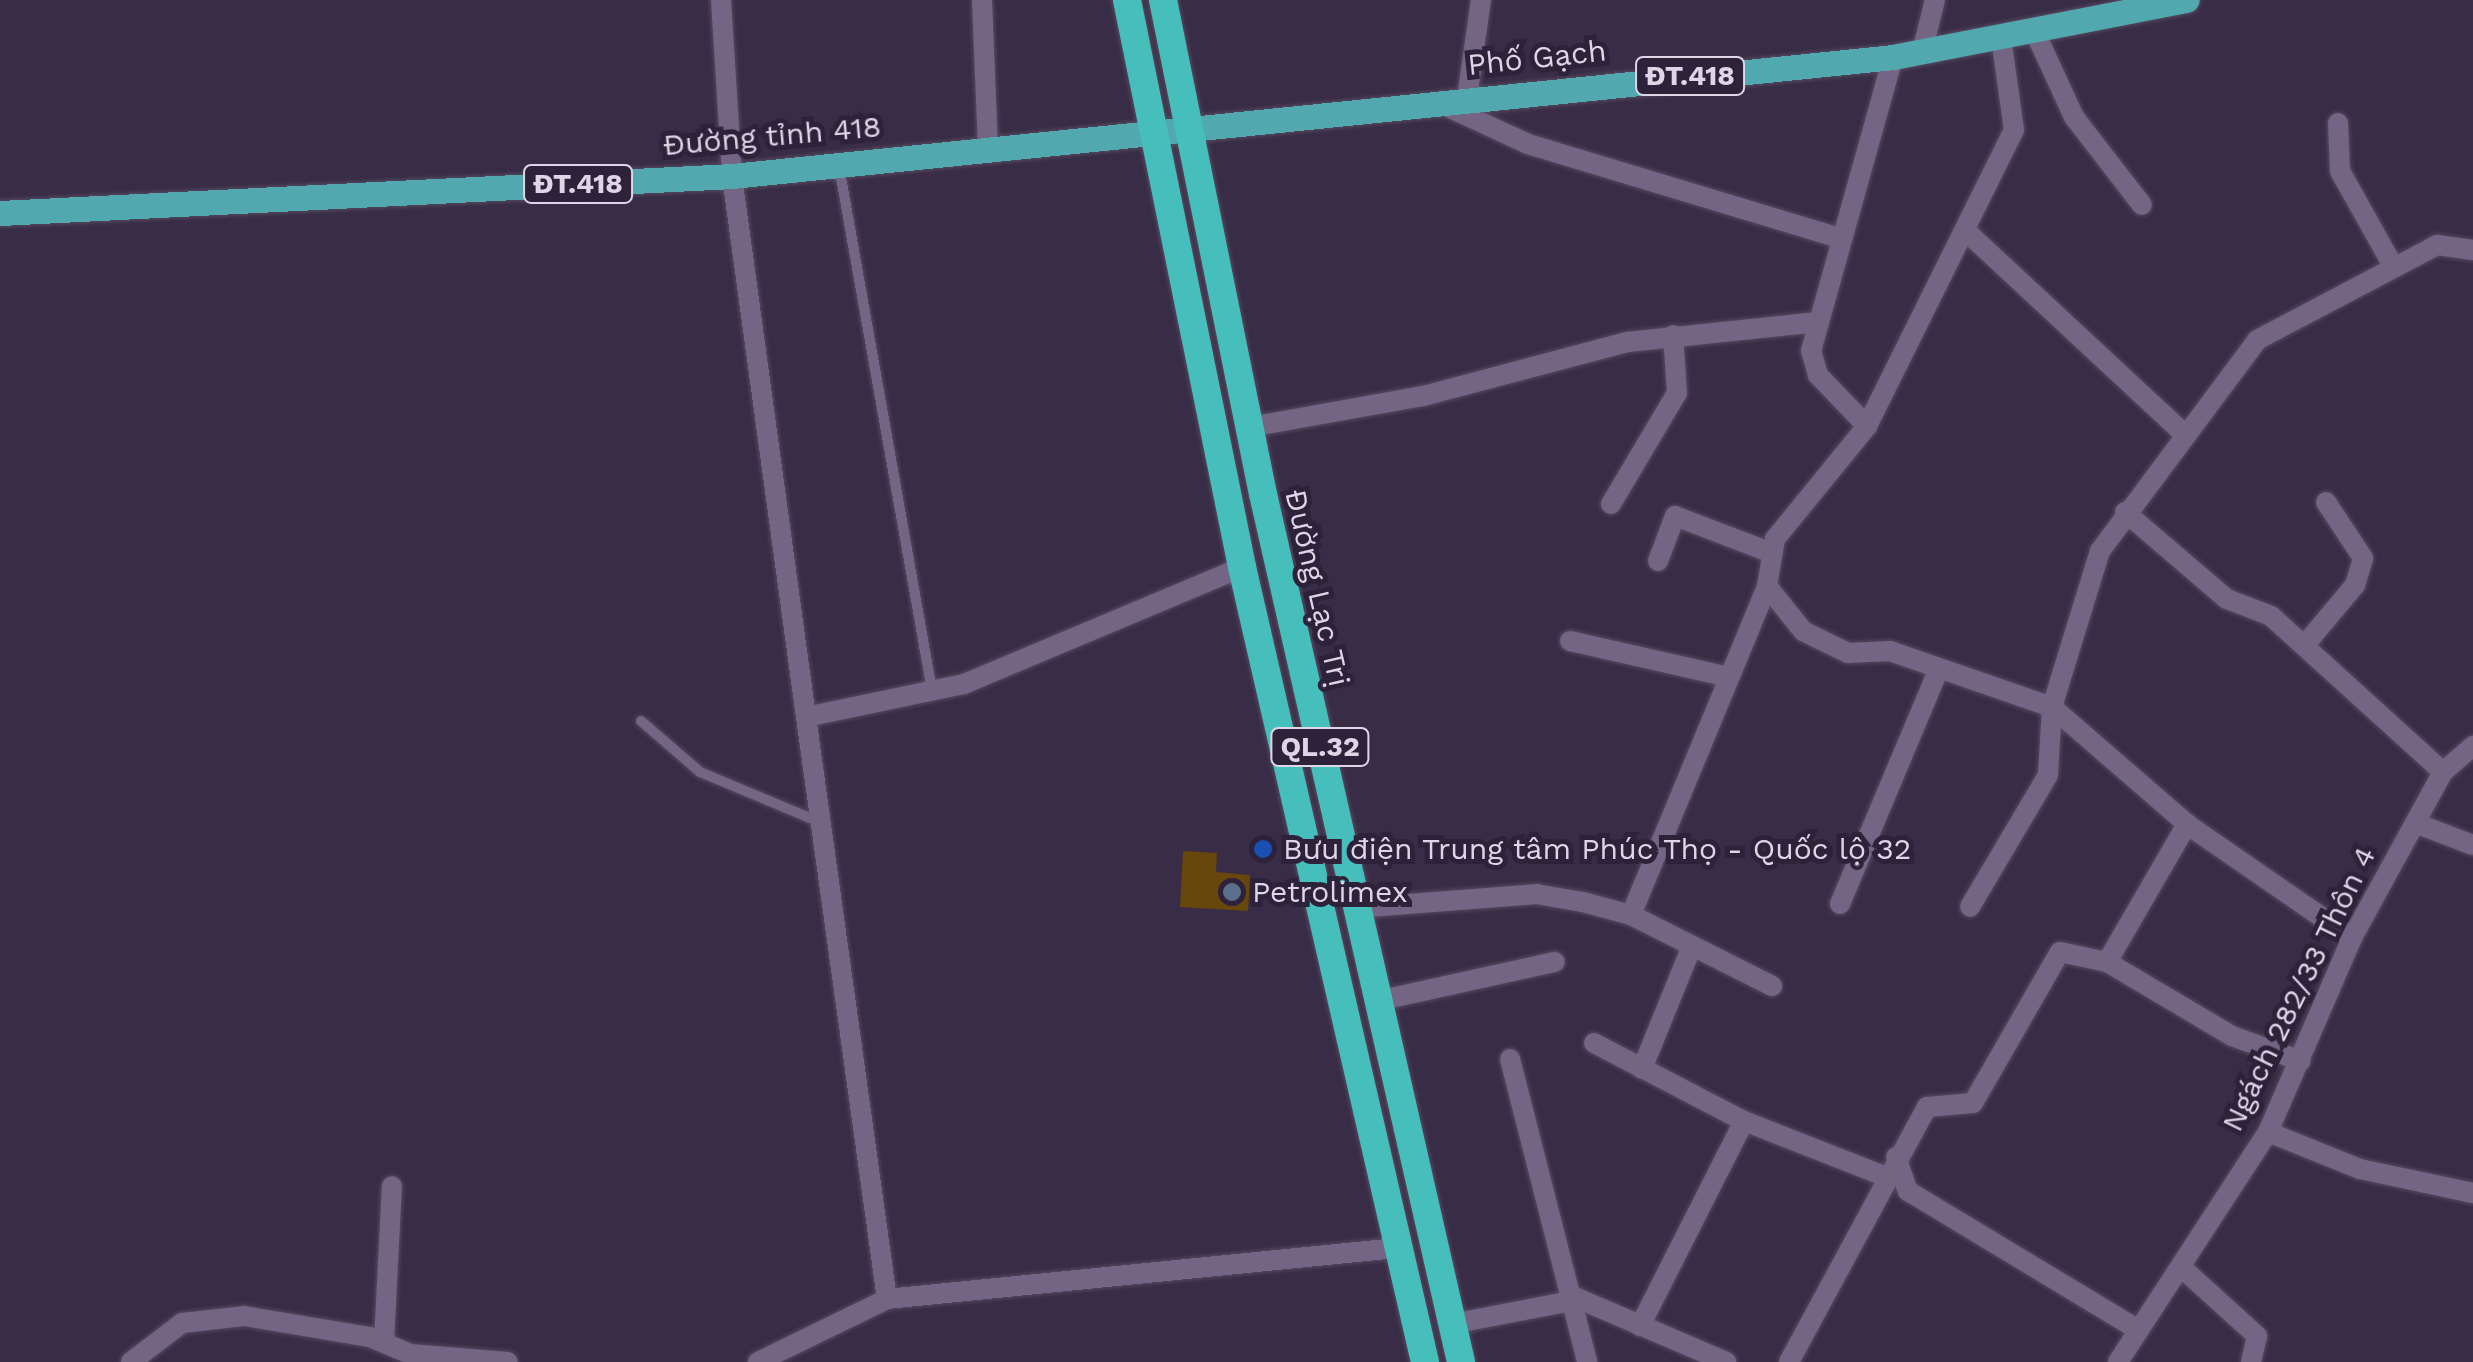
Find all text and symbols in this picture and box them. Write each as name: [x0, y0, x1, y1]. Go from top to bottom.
street label: Phố Gạch: [1466, 33, 1608, 83]
road number: ĐT.418: [1635, 53, 1745, 99]
street label: Đường tỉnh 418: [661, 109, 883, 163]
road number: ĐT.418: [523, 161, 633, 207]
street label: Đường Lạc Trị: [1277, 486, 1357, 690]
road number: QL.32: [1270, 724, 1370, 770]
place label: Bưu điện Trung tâm Phúc Thọ - Quốc lộ 32: [1283, 831, 1913, 867]
marker: Bưu điện Trung tâm Phúc Thọ - Quốc lộ 32: [1252, 838, 1274, 860]
street label: Ngách 282/33 Thôn 4: [2214, 840, 2384, 1138]
place label: Petrolimex: [1252, 874, 1408, 910]
marker: Petrolimex: [1221, 881, 1243, 903]

